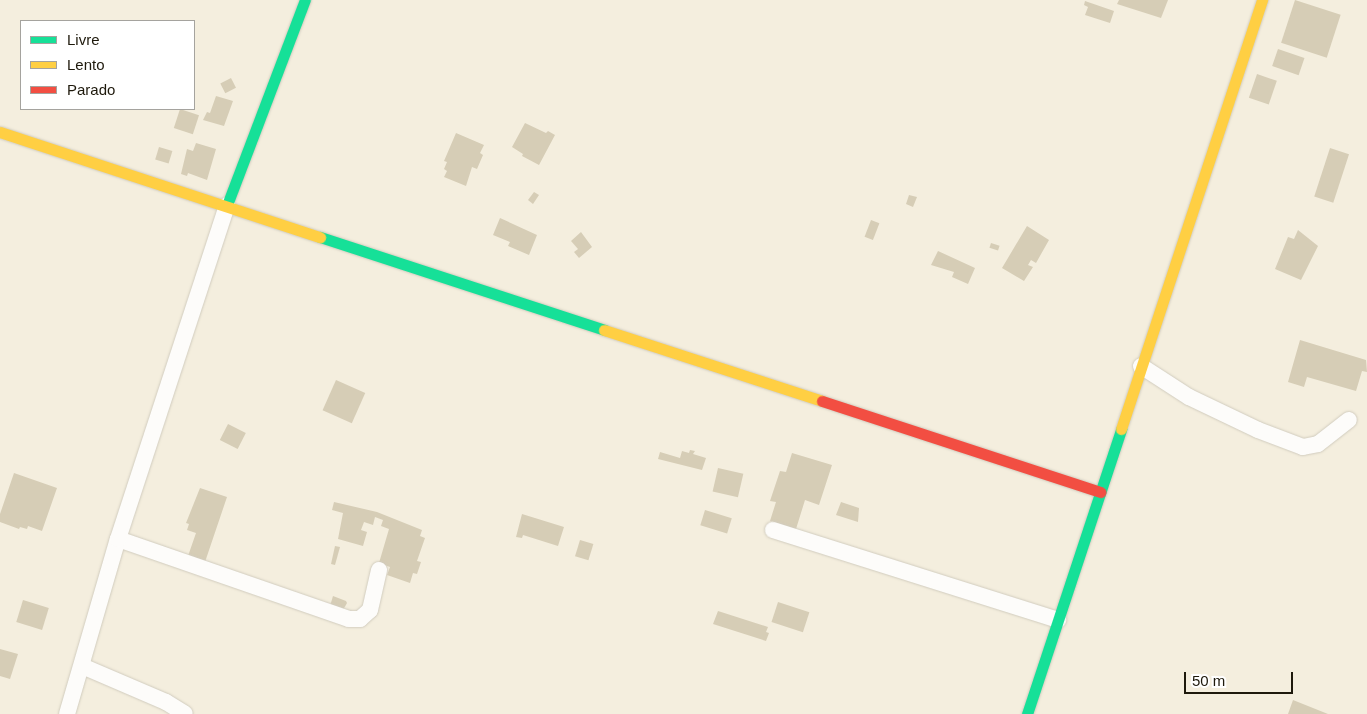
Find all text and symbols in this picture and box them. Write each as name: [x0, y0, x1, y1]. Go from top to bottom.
legend: [20, 20, 195, 110]
text: Livre: [67, 31, 100, 48]
text: Lento: [67, 56, 105, 73]
text: Parado: [67, 81, 115, 98]
scale bar: [1187, 662, 1296, 694]
text: 50 m: [1192, 672, 1225, 689]

